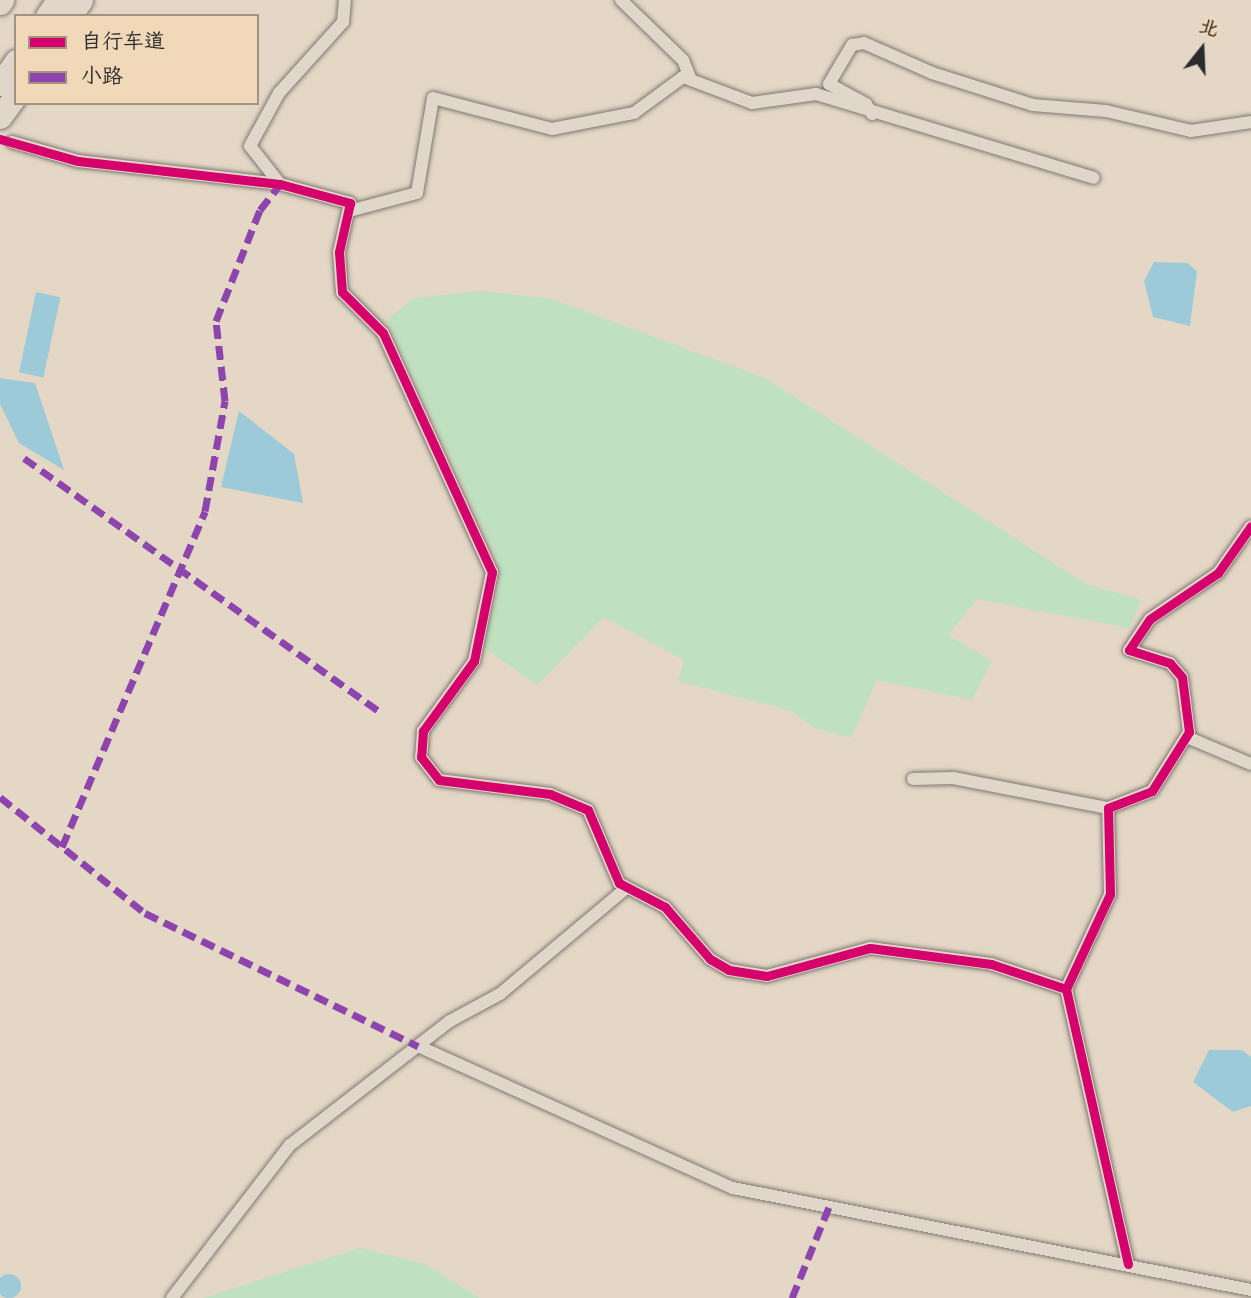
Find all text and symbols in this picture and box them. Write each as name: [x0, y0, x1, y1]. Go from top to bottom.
text: 北: [1195, 12, 1222, 46]
legend: [14, 14, 259, 105]
north arrow: [1167, 14, 1237, 84]
text: 自行车道: [81, 26, 165, 59]
text: 小路: [81, 61, 123, 94]

